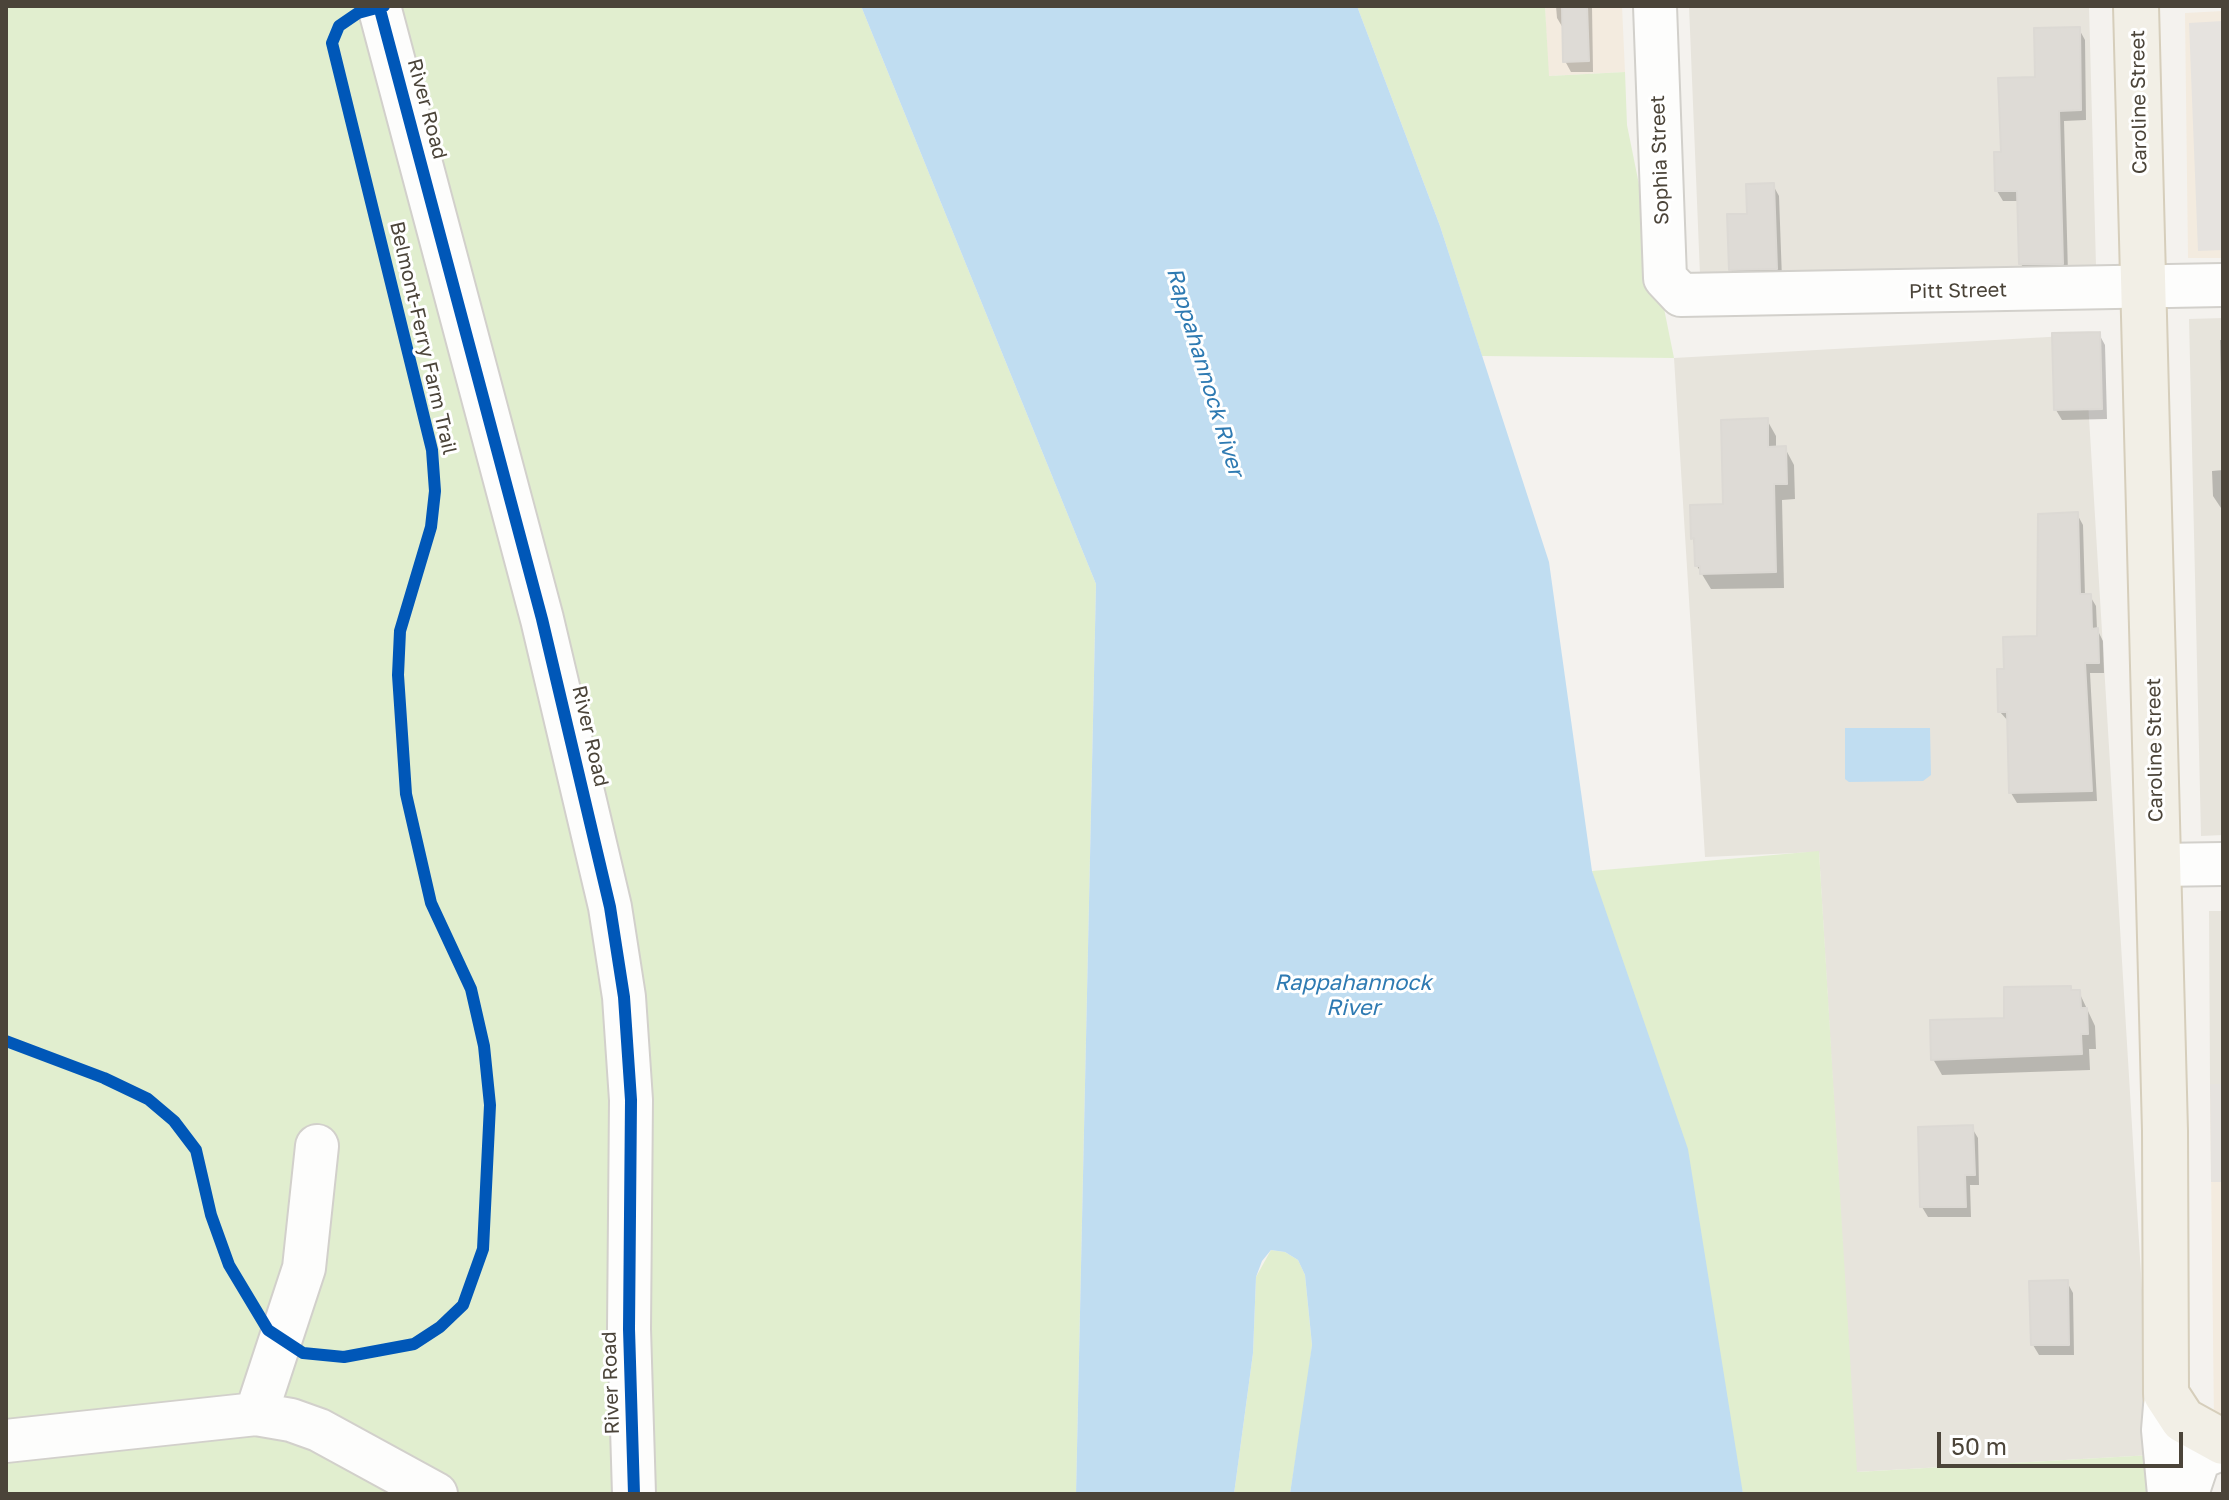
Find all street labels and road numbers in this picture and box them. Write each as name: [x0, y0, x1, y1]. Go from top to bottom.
street label: Caroline Street: [2126, 30, 2152, 174]
street label: River Road: [402, 56, 452, 162]
street label: Sophia Street: [1646, 94, 1674, 226]
street label: Belmont-Ferry Farm Trail: [384, 219, 462, 457]
street label: Pitt Street: [1909, 278, 2007, 304]
street label: Caroline Street: [2142, 678, 2168, 822]
street label: River Road: [567, 683, 613, 789]
street label: River Road: [597, 1331, 625, 1435]

